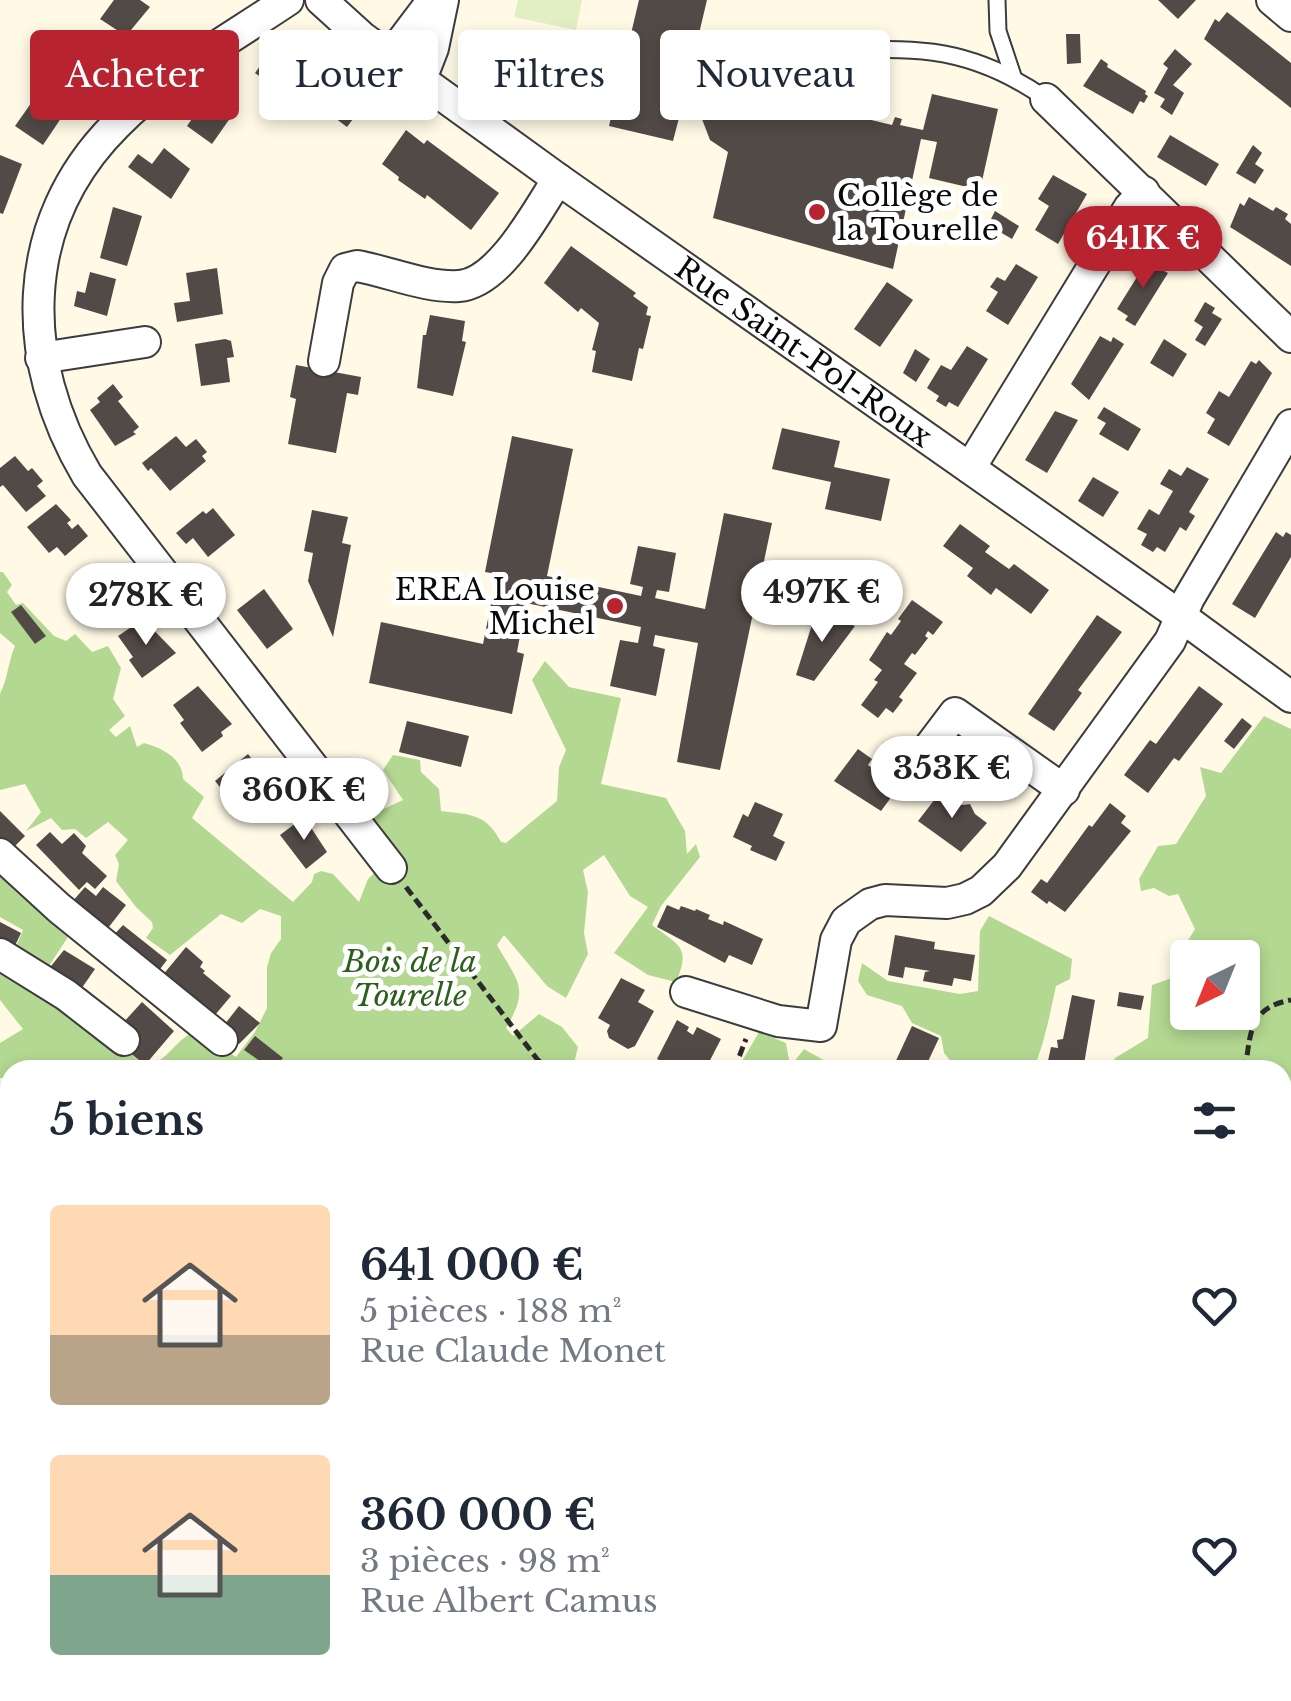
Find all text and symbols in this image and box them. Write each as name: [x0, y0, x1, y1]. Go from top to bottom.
chip: Acheter: [30, 30, 239, 120]
chip: Louer: [259, 30, 438, 120]
chip: Filtres: [458, 30, 640, 120]
chip: Nouveau: [660, 30, 890, 120]
place label: Collège de la Tourelle: [837, 177, 999, 248]
marker: Collège de la Tourelle: [806, 201, 828, 223]
pin: 641K €: [1062, 206, 1224, 291]
text: 641K €: [1085, 218, 1201, 258]
street label: Rue Saint-Pol-Roux: [669, 249, 940, 455]
pin: 497K €: [741, 560, 903, 645]
pin: 278K €: [65, 563, 227, 648]
place label: EREA Louise Michel: [395, 571, 595, 642]
text: 497K €: [763, 572, 881, 612]
text: 278K €: [88, 575, 204, 615]
marker: EREA Louise Michel: [604, 595, 626, 617]
pin: 353K €: [871, 736, 1033, 821]
text: 353K €: [893, 748, 1011, 788]
pin: 360K €: [223, 758, 385, 843]
text: 360K €: [242, 770, 366, 810]
north arrow: [1170, 940, 1260, 1030]
map controls: [1170, 940, 1260, 1030]
park label: Bois de la Tourelle: [342, 943, 477, 1014]
icon: filters: [1187, 1093, 1242, 1148]
text: 5 biens: [50, 1094, 204, 1146]
text: 641 000 €: [360, 1239, 584, 1291]
icon: home: [130, 1245, 250, 1365]
icon: heart: [1187, 1278, 1242, 1333]
text: 5 pièces · 188 m²: [360, 1291, 622, 1331]
text: Rue Claude Monet: [360, 1331, 666, 1371]
text: 360 000 €: [360, 1489, 596, 1541]
icon: home: [130, 1495, 250, 1615]
icon: heart: [1187, 1528, 1242, 1583]
text: 3 pièces · 98 m²: [360, 1541, 610, 1581]
text: Rue Albert Camus: [360, 1581, 658, 1621]

